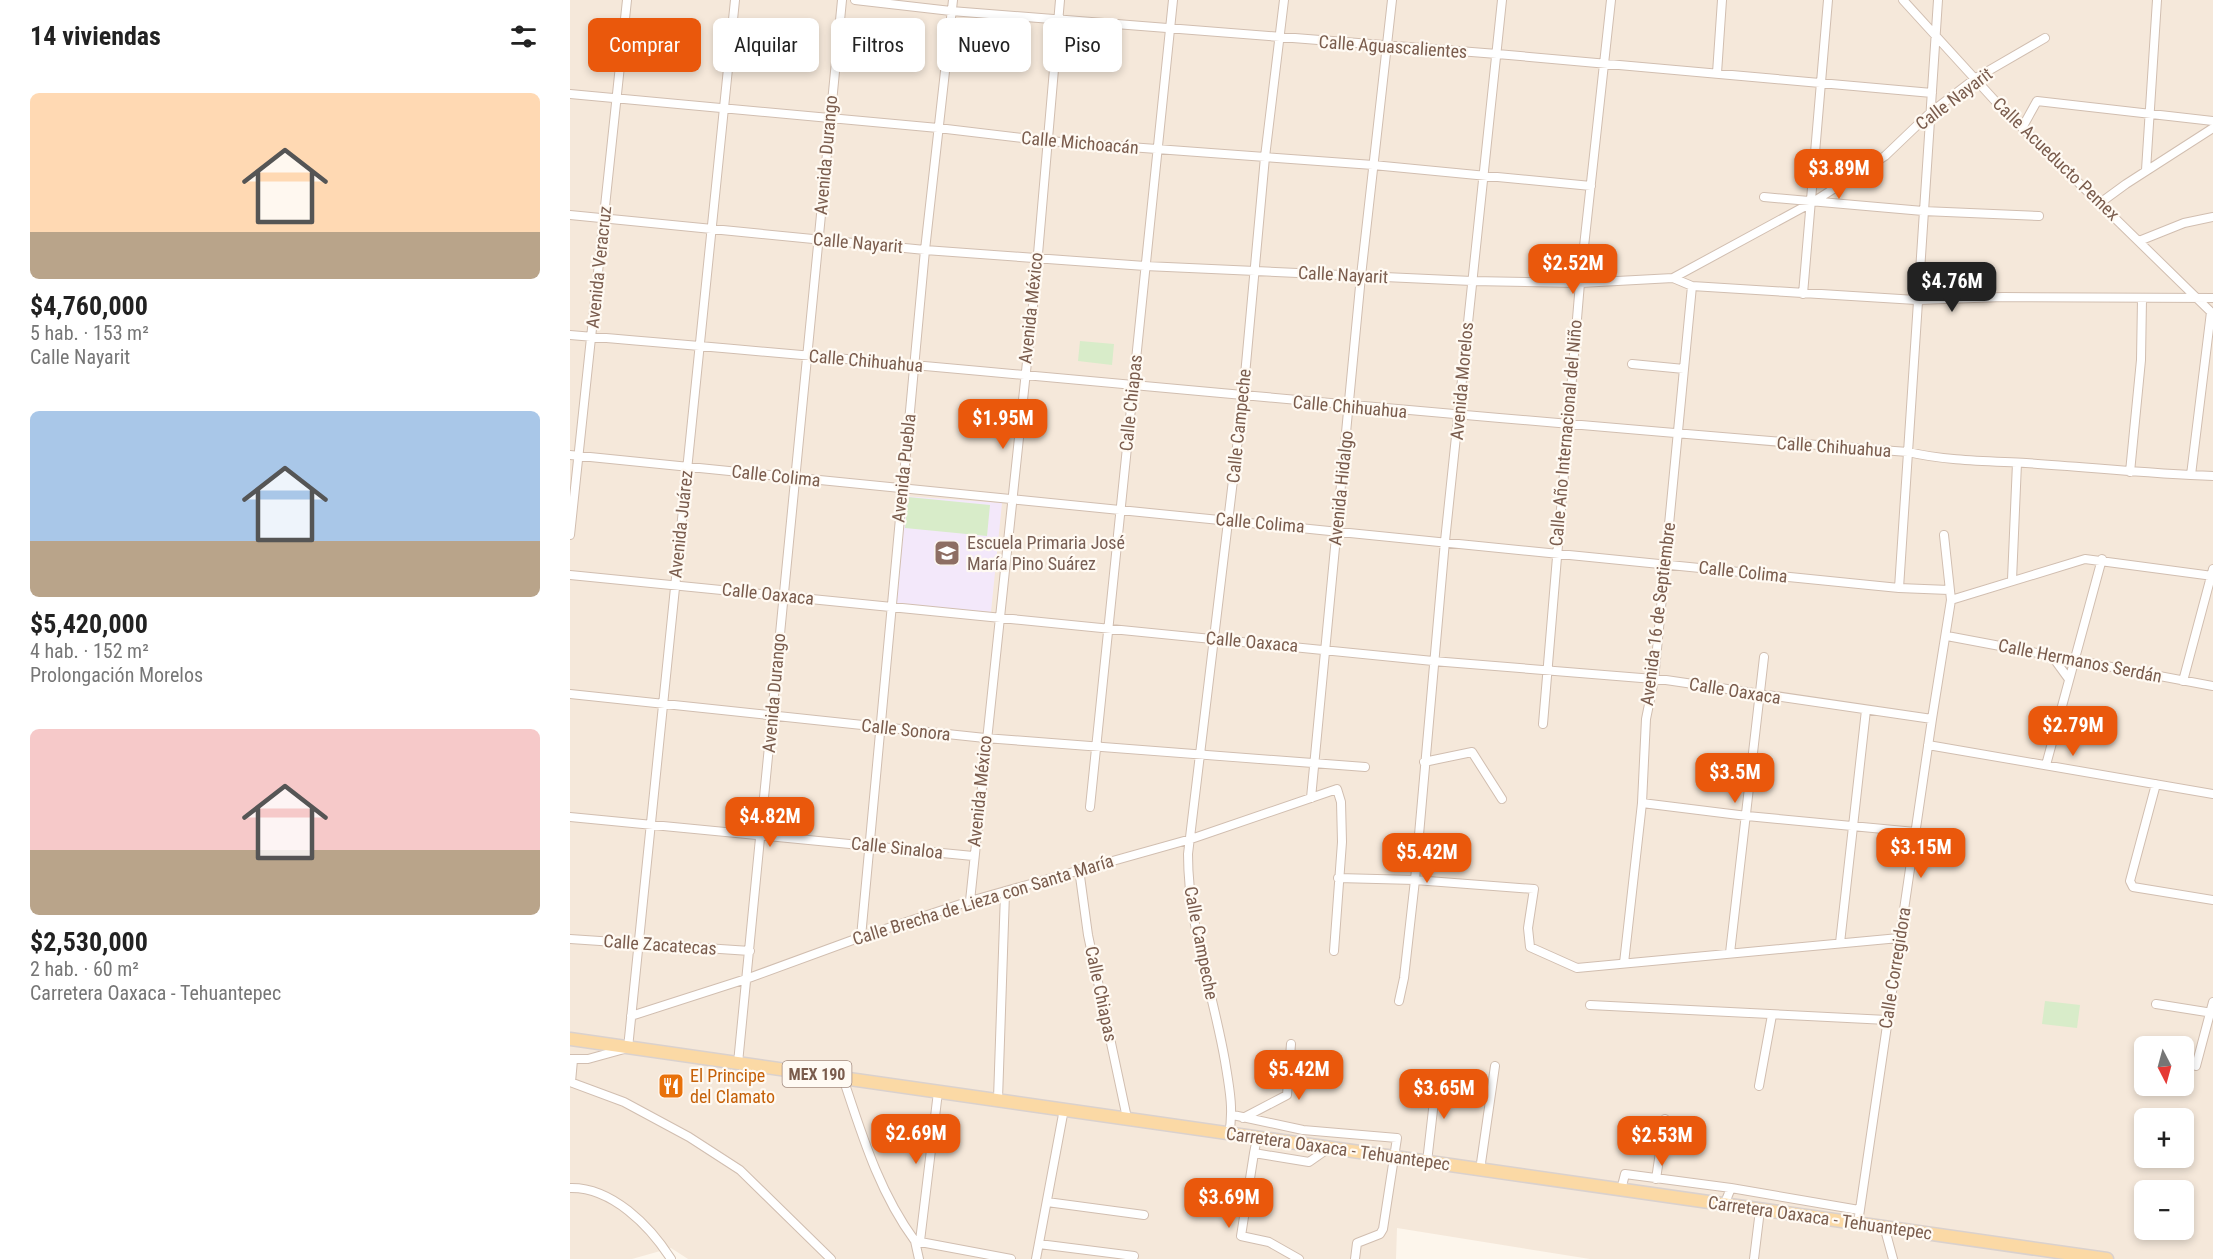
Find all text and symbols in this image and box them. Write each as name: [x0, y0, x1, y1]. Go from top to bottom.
chip: Comprar: [588, 18, 701, 72]
chip: Alquilar: [713, 18, 819, 72]
chip: Filtros: [831, 18, 925, 72]
chip: Nuevo: [937, 18, 1031, 72]
chip: Piso: [1043, 18, 1122, 72]
icon: filters: [507, 20, 540, 53]
text: 14 viviendas: [30, 21, 161, 51]
street label: Calle Aguascalientes: [1318, 31, 1468, 62]
street label: Calle Nayarit: [1911, 63, 1996, 134]
street label: Calle Acueducto Pemex: [1989, 93, 2124, 225]
street label: Avenida Durango: [810, 94, 841, 216]
street label: Calle Michoacán: [1021, 127, 1140, 158]
icon: home: [231, 132, 339, 240]
pin: $3.89M: [1790, 149, 1888, 200]
text: $3.89M: [1808, 156, 1870, 180]
street label: Avenida Veracruz: [582, 205, 615, 329]
street label: Calle Nayarit: [812, 228, 904, 257]
pin: $2.52M: [1524, 244, 1622, 295]
street label: Avenida México: [1014, 251, 1047, 365]
text: $2.52M: [1542, 251, 1604, 275]
street label: Calle Nayarit: [1297, 262, 1389, 287]
pin: $4.76M: [1903, 262, 2001, 313]
text: $4.76M: [1921, 269, 1983, 293]
text: $4,760,000: [30, 291, 148, 321]
street label: Calle Año Internacional del Niño: [1545, 319, 1586, 547]
text: 5 hab. · 153 m²: [30, 321, 149, 345]
street label: Avenida Morelos: [1446, 321, 1477, 441]
text: Calle Nayarit: [30, 345, 130, 369]
street label: Calle Chihuahua: [808, 345, 924, 376]
street label: Calle Chiapas: [1115, 354, 1146, 452]
street label: Calle Campeche: [1222, 368, 1255, 484]
street label: Calle Chihuahua: [1292, 391, 1408, 422]
pin: $1.95M: [954, 399, 1052, 450]
text: $1.95M: [972, 406, 1034, 430]
street label: Avenida Puebla: [887, 413, 920, 523]
street label: Avenida Hidalgo: [1324, 429, 1357, 546]
street label: Calle Chihuahua: [1776, 432, 1892, 461]
icon: home: [231, 450, 339, 558]
street label: Calle Colima: [731, 460, 822, 491]
street label: Avenida Juárez: [664, 469, 697, 579]
street label: Calle Colima: [1215, 508, 1305, 537]
street label: Avenida 16 de Septiembre: [1636, 521, 1679, 707]
place label: Escuela Primaria José María Pino Suárez: [967, 532, 1125, 574]
school or university icon: Escuela Primaria José María Pino Suárez: [932, 538, 962, 568]
street label: Calle Colima: [1698, 556, 1789, 587]
street label: Calle Oaxaca: [721, 578, 815, 609]
text: $5,420,000: [30, 609, 148, 639]
street label: Calle Oaxaca: [1205, 627, 1299, 656]
street label: Avenida Durango: [758, 632, 789, 754]
street label: Calle Hermanos Serdán: [1996, 634, 2164, 687]
text: 4 hab. · 152 m²: [30, 639, 149, 663]
text: Prolongación Morelos: [30, 663, 203, 687]
street label: Calle Oaxaca: [1688, 673, 1782, 708]
pin: $2.79M: [2024, 706, 2122, 757]
text: $2.79M: [2042, 713, 2104, 737]
street label: Calle Sonora: [860, 714, 952, 745]
street label: Avenida México: [963, 734, 996, 848]
pin: $3.5M: [1693, 753, 1777, 804]
text: $3.5M: [1709, 760, 1761, 784]
icon: home: [231, 768, 339, 876]
pin: $4.82M: [721, 797, 819, 848]
text: $4.82M: [739, 804, 801, 828]
pin: $3.15M: [1872, 828, 1970, 879]
street label: Calle Sinaloa: [850, 832, 944, 863]
pin: $5.42M: [1378, 833, 1476, 884]
text: $3.15M: [1890, 835, 1952, 859]
text: $5.42M: [1396, 840, 1458, 864]
street label: Calle Brecha de Lieza con Santa María: [850, 850, 1116, 949]
street label: Calle Campeche: [1180, 885, 1223, 1001]
street label: Calle Corregidora: [1875, 906, 1914, 1030]
text: $2,530,000: [30, 927, 148, 957]
street label: Calle Zacatecas: [603, 930, 717, 959]
street label: Calle Chiapas: [1081, 944, 1122, 1044]
text: 2 hab. · 60 m²: [30, 957, 139, 981]
text: Carretera Oaxaca - Tehuantepec: [30, 981, 281, 1005]
north arrow: [2134, 1036, 2194, 1096]
map controls: [2134, 1036, 2194, 1240]
pin: $5.42M: [1250, 1050, 1348, 1101]
text: $5.42M: [1268, 1057, 1330, 1081]
road number: MEX 190: [782, 1061, 852, 1087]
place label: El Principe del Clamato: [690, 1065, 775, 1107]
pin: $3.65M: [1395, 1069, 1493, 1120]
restaurant icon: El Principe del Clamato: [656, 1071, 686, 1101]
text: $3.65M: [1413, 1076, 1475, 1100]
button: +: [2134, 1108, 2194, 1168]
pin: $2.69M: [867, 1114, 965, 1165]
pin: $2.53M: [1613, 1116, 1711, 1167]
text: $2.69M: [885, 1121, 947, 1145]
street label: Carretera Oaxaca - Tehuantepec: [1225, 1122, 1451, 1175]
text: $2.53M: [1631, 1123, 1693, 1147]
pin: $3.69M: [1180, 1178, 1278, 1229]
button: −: [2134, 1180, 2194, 1240]
text: $3.69M: [1198, 1185, 1260, 1209]
street label: Carretera Oaxaca - Tehuantepec: [1707, 1191, 1933, 1244]

